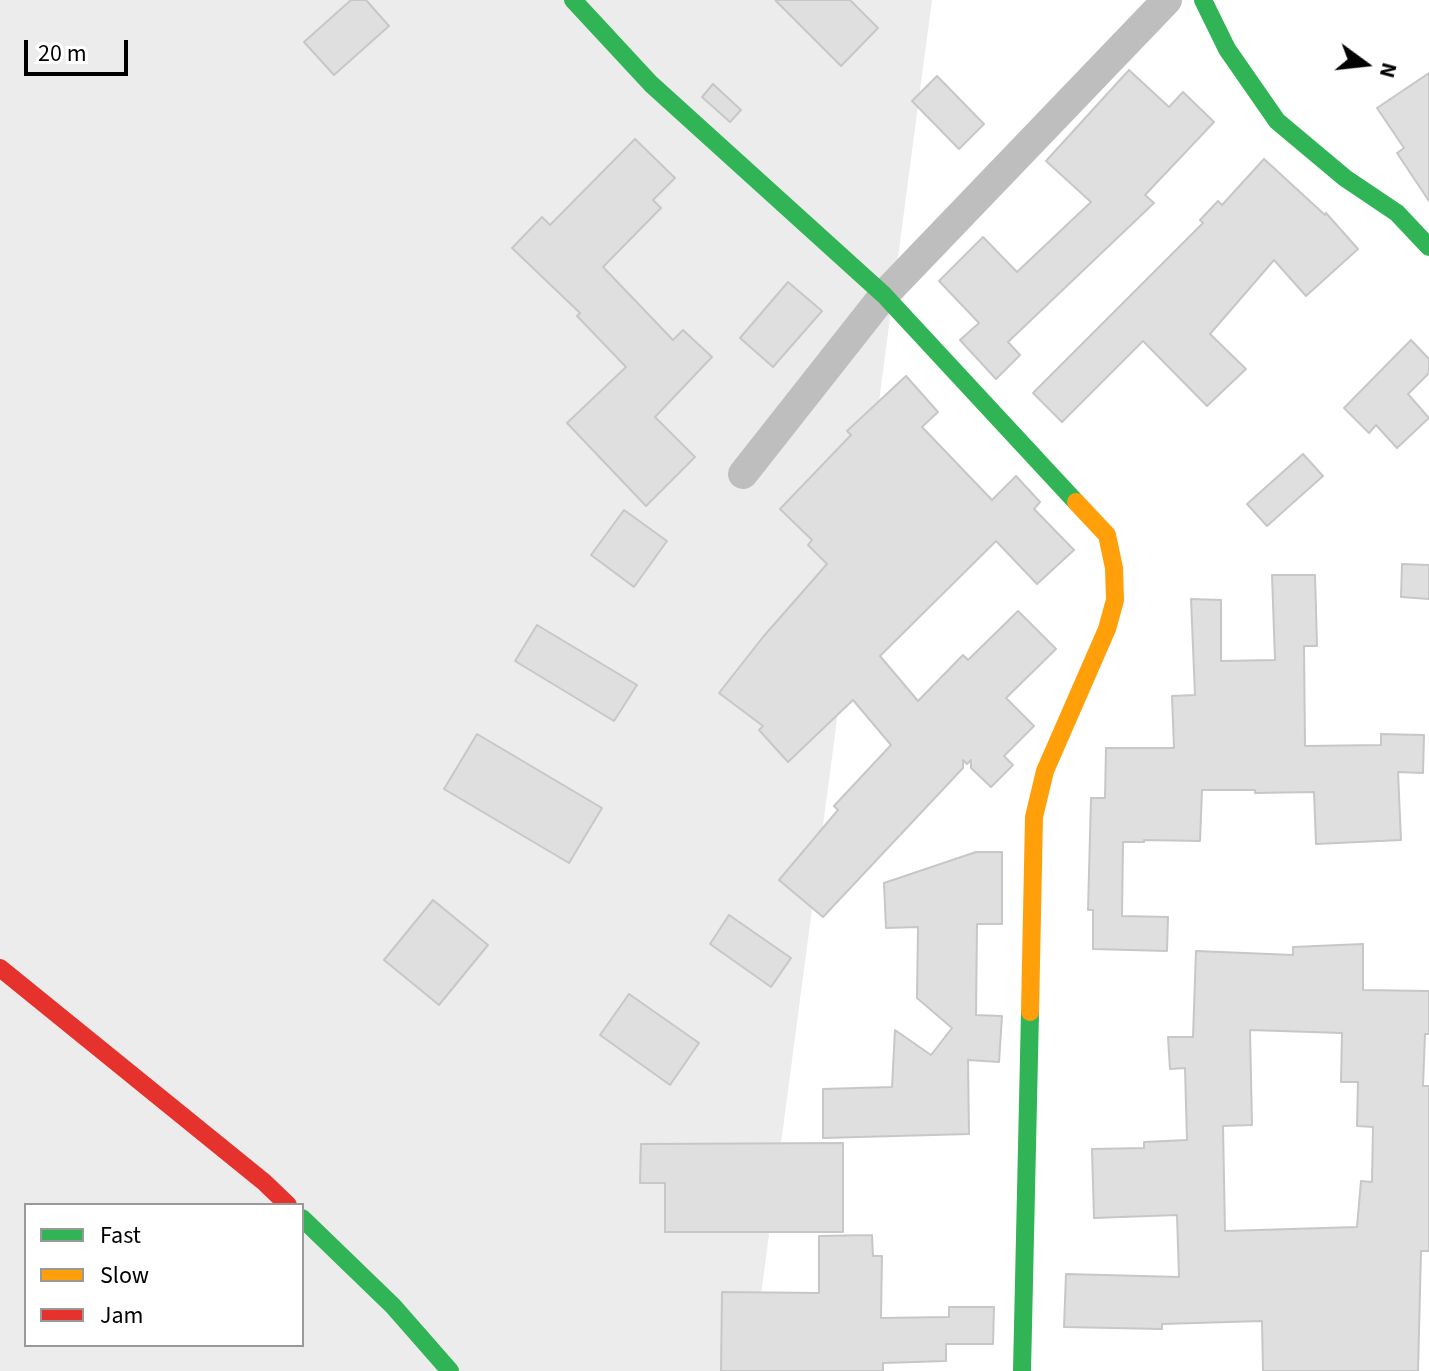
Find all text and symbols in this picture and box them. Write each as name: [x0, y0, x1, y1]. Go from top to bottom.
scale bar: [28, 24, 132, 74]
north arrow: [1325, 24, 1405, 104]
text: 20 m: [38, 36, 87, 71]
text: N: [1371, 59, 1406, 81]
legend: [24, 1203, 304, 1347]
text: Fast: [100, 1218, 141, 1253]
text: Slow: [100, 1258, 149, 1293]
text: Jam: [100, 1298, 144, 1333]

